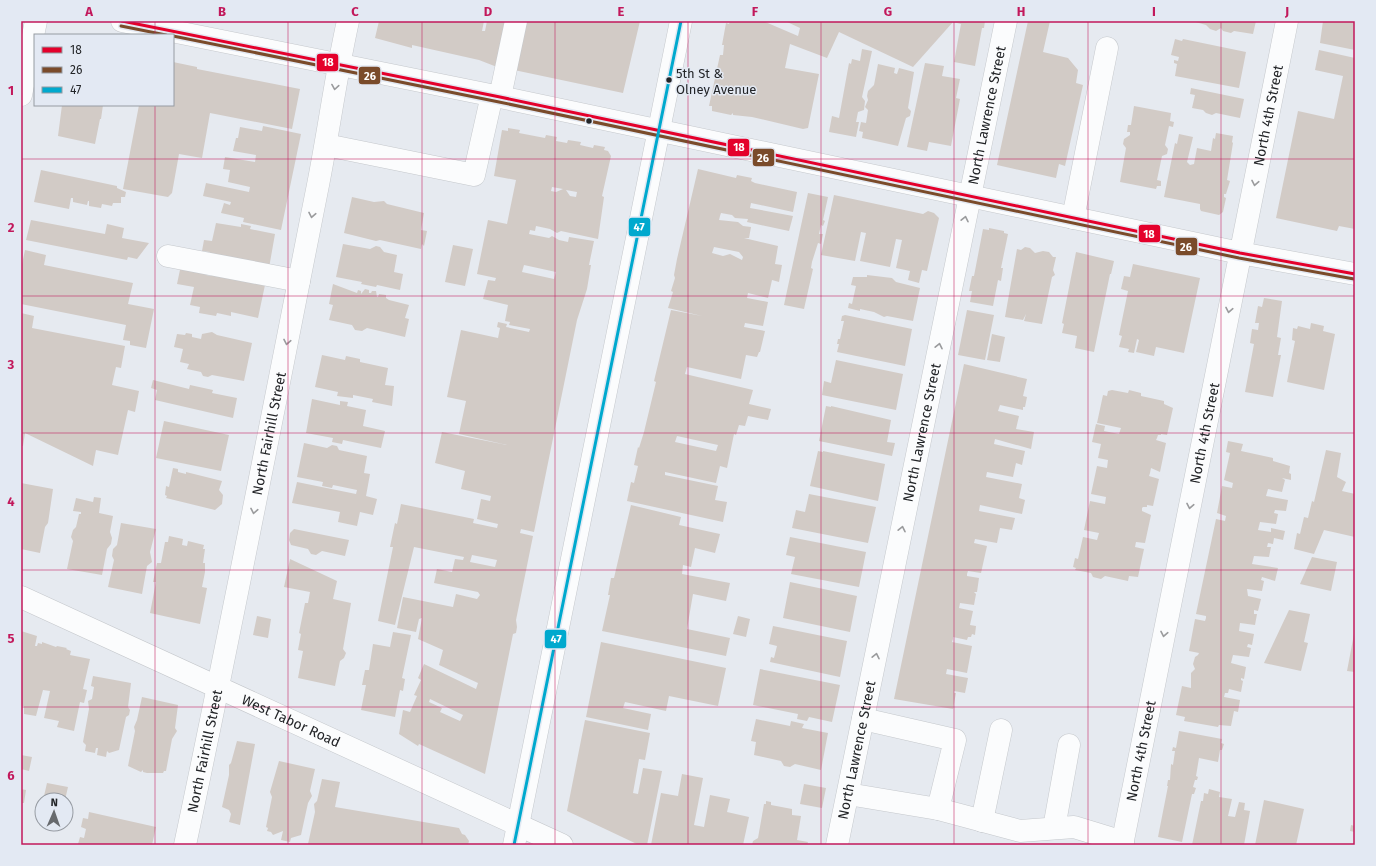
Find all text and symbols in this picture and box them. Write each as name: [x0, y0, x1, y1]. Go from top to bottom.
text: A: [84, 4, 93, 19]
text: B: [218, 4, 226, 19]
text: C: [351, 4, 359, 19]
text: D: [484, 4, 493, 19]
text: E: [618, 4, 625, 19]
text: F: [752, 4, 759, 19]
text: G: [884, 4, 892, 19]
text: H: [1017, 4, 1025, 19]
text: I: [1152, 4, 1156, 19]
text: J: [1284, 4, 1289, 19]
legend: [34, 34, 174, 106]
text: 18: [70, 43, 82, 57]
street label: North Lawrence Street: [964, 43, 1009, 186]
line badge: 18: [316, 53, 339, 72]
text: 18: [322, 56, 334, 69]
text: 26: [70, 63, 82, 77]
street label: North 4th Street: [1250, 63, 1287, 167]
line badge: 26: [358, 66, 381, 85]
place label: 5th St & Olney Avenue: [676, 66, 756, 97]
text: 26: [364, 70, 376, 83]
marker: 5th St & Olney Avenue: [664, 75, 674, 85]
text: 1: [8, 83, 14, 98]
text: 47: [70, 83, 81, 97]
one-way arrow: [331, 84, 340, 90]
unlabelled marker: [584, 116, 594, 126]
line badge: 18: [727, 138, 750, 157]
text: 18: [733, 141, 745, 154]
line badge: 26: [752, 148, 775, 167]
text: 26: [757, 152, 769, 165]
one-way arrow: [1251, 180, 1259, 186]
one-way arrow: [309, 212, 317, 218]
one-way arrow: [961, 216, 969, 222]
line badge: 47: [628, 217, 651, 237]
text: 2: [8, 220, 15, 235]
text: 47: [633, 221, 645, 234]
line badge: 18: [1138, 224, 1161, 243]
text: 18: [1143, 228, 1155, 241]
line badge: 26: [1175, 237, 1198, 256]
text: 26: [1180, 241, 1192, 254]
one-way arrow: [1225, 307, 1234, 313]
one-way arrow: [283, 339, 292, 345]
one-way arrow: [934, 343, 943, 349]
text: 3: [7, 357, 15, 372]
street label: North Lawrence Street: [899, 361, 944, 503]
street label: North Fairhill Street: [248, 369, 290, 497]
street label: North 4th Street: [1186, 380, 1223, 485]
text: 4: [7, 494, 15, 509]
one-way arrow: [1186, 503, 1194, 509]
one-way arrow: [250, 508, 258, 514]
one-way arrow: [897, 525, 905, 532]
line badge: 47: [544, 629, 567, 649]
text: 5: [8, 631, 15, 646]
one-way arrow: [1161, 631, 1169, 637]
text: 47: [550, 633, 562, 646]
one-way arrow: [871, 653, 879, 659]
street label: North Lawrence Street: [834, 678, 879, 821]
street label: North Fairhill Street: [184, 687, 226, 814]
street label: West Tabor Road: [239, 691, 343, 751]
street label: North 4th Street: [1122, 698, 1159, 803]
text: 6: [7, 768, 15, 783]
north arrow: [34, 792, 74, 832]
text: N: [50, 796, 58, 809]

